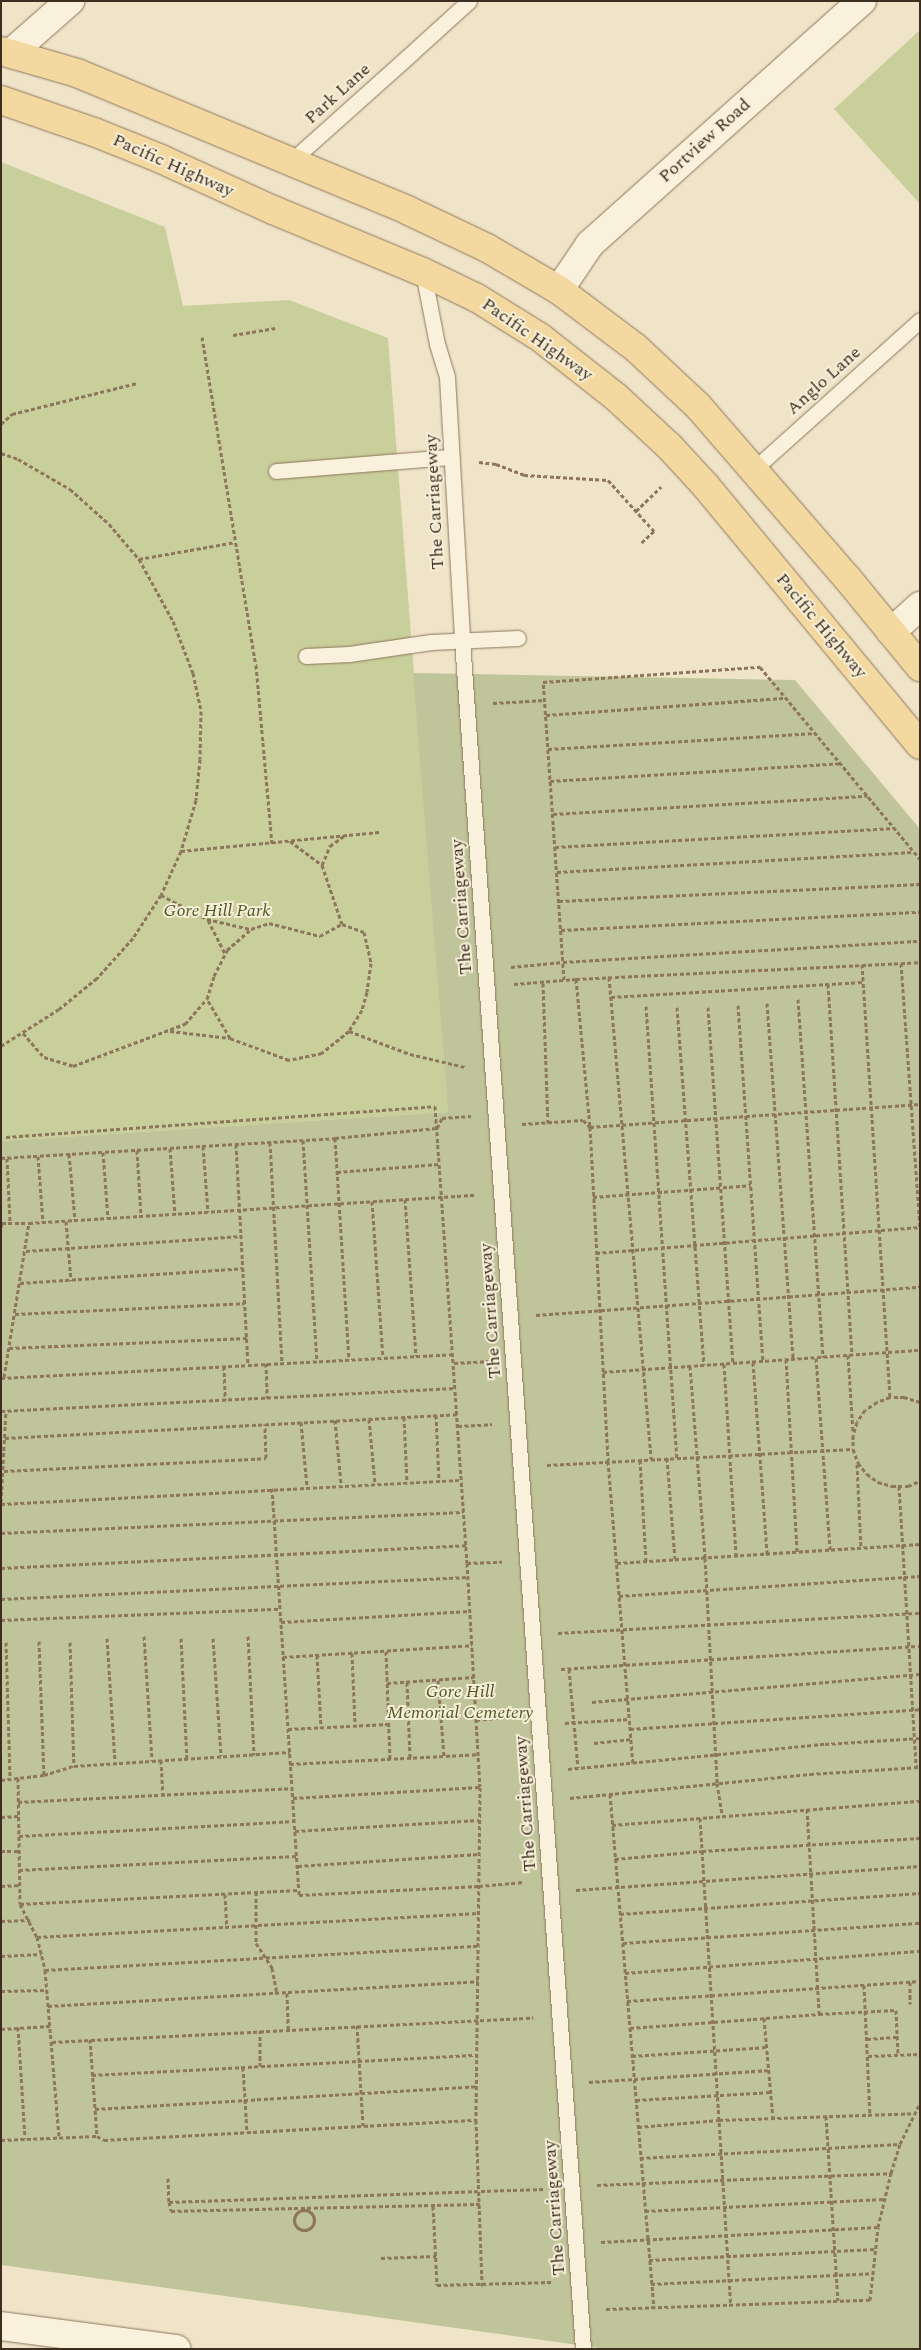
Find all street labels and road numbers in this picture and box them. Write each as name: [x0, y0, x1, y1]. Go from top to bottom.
street label: Park Lane: [301, 59, 375, 129]
street label: Portview Road: [655, 94, 755, 188]
street label: Pacific Highway: [109, 130, 237, 202]
street label: Pacific Highway: [477, 294, 597, 386]
street label: Anglo Lane: [782, 342, 866, 420]
street label: The Carriageway: [421, 434, 449, 570]
street label: Pacific Highway: [771, 569, 871, 683]
street label: The Carriageway: [446, 839, 478, 975]
street label: The Carriageway: [475, 1243, 507, 1379]
street label: The Carriageway: [510, 1736, 542, 1872]
street label: The Carriageway: [539, 2140, 571, 2276]

